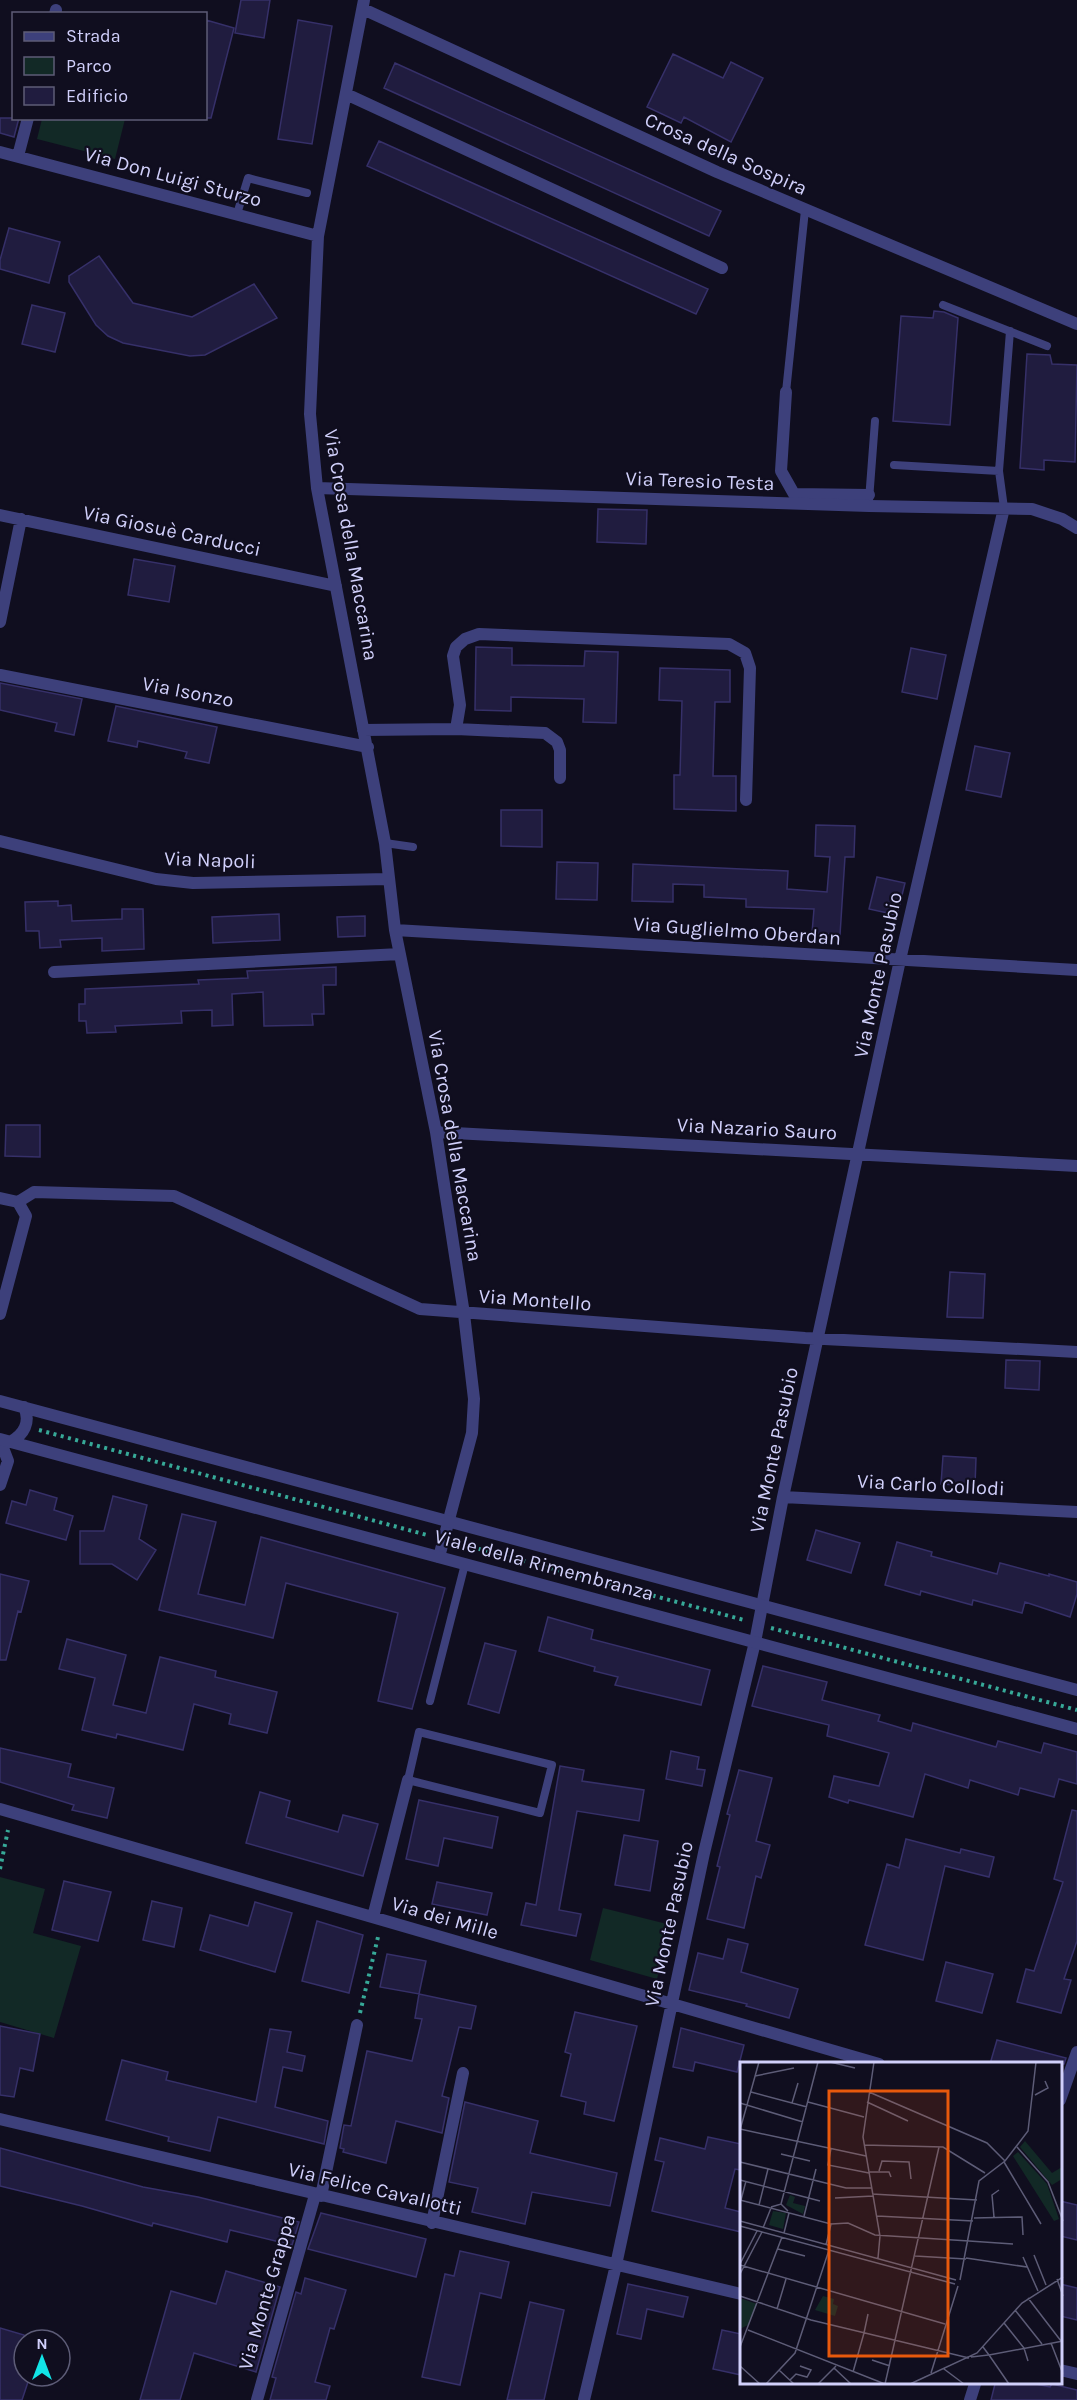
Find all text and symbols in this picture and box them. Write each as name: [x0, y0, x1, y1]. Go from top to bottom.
legend: [12, 12, 207, 120]
text: Strada: [66, 25, 121, 47]
text: Parco: [66, 55, 112, 77]
text: Edificio: [66, 85, 128, 107]
street label: Crosa della Sospira: [641, 108, 811, 200]
street label: Via Don Luigi Sturzo: [82, 142, 264, 212]
street label: Via Crosa della Maccarina: [319, 427, 383, 663]
street label: Via Teresio Testa: [625, 467, 775, 495]
street label: Via Giosuè Carducci: [81, 501, 263, 561]
street label: Via Isonzo: [140, 672, 236, 712]
street label: Via Napoli: [164, 847, 256, 873]
street label: Via Monte Pasubio: [849, 890, 907, 1060]
street label: Via Guglielmo Oberdan: [632, 912, 842, 950]
street label: Via Crosa della Maccarina: [423, 1028, 487, 1264]
street label: Via Nazario Sauro: [676, 1113, 838, 1145]
street label: Via Montello: [478, 1285, 592, 1315]
street label: Via Monte Pasubio: [745, 1365, 803, 1535]
street label: Via Carlo Collodi: [857, 1470, 1005, 1500]
street label: Viale della Rimembranza: [432, 1525, 656, 1605]
street label: Via Monte Pasubio: [640, 1839, 698, 2009]
street label: Via dei Mille: [389, 1892, 501, 1944]
inset map: [740, 2062, 1062, 2385]
street label: Via Felice Cavallotti: [286, 2158, 464, 2220]
street label: Via Monte Grappa: [234, 2211, 300, 2373]
north arrow: [12, 2328, 72, 2388]
text: N: [36, 2334, 48, 2353]

